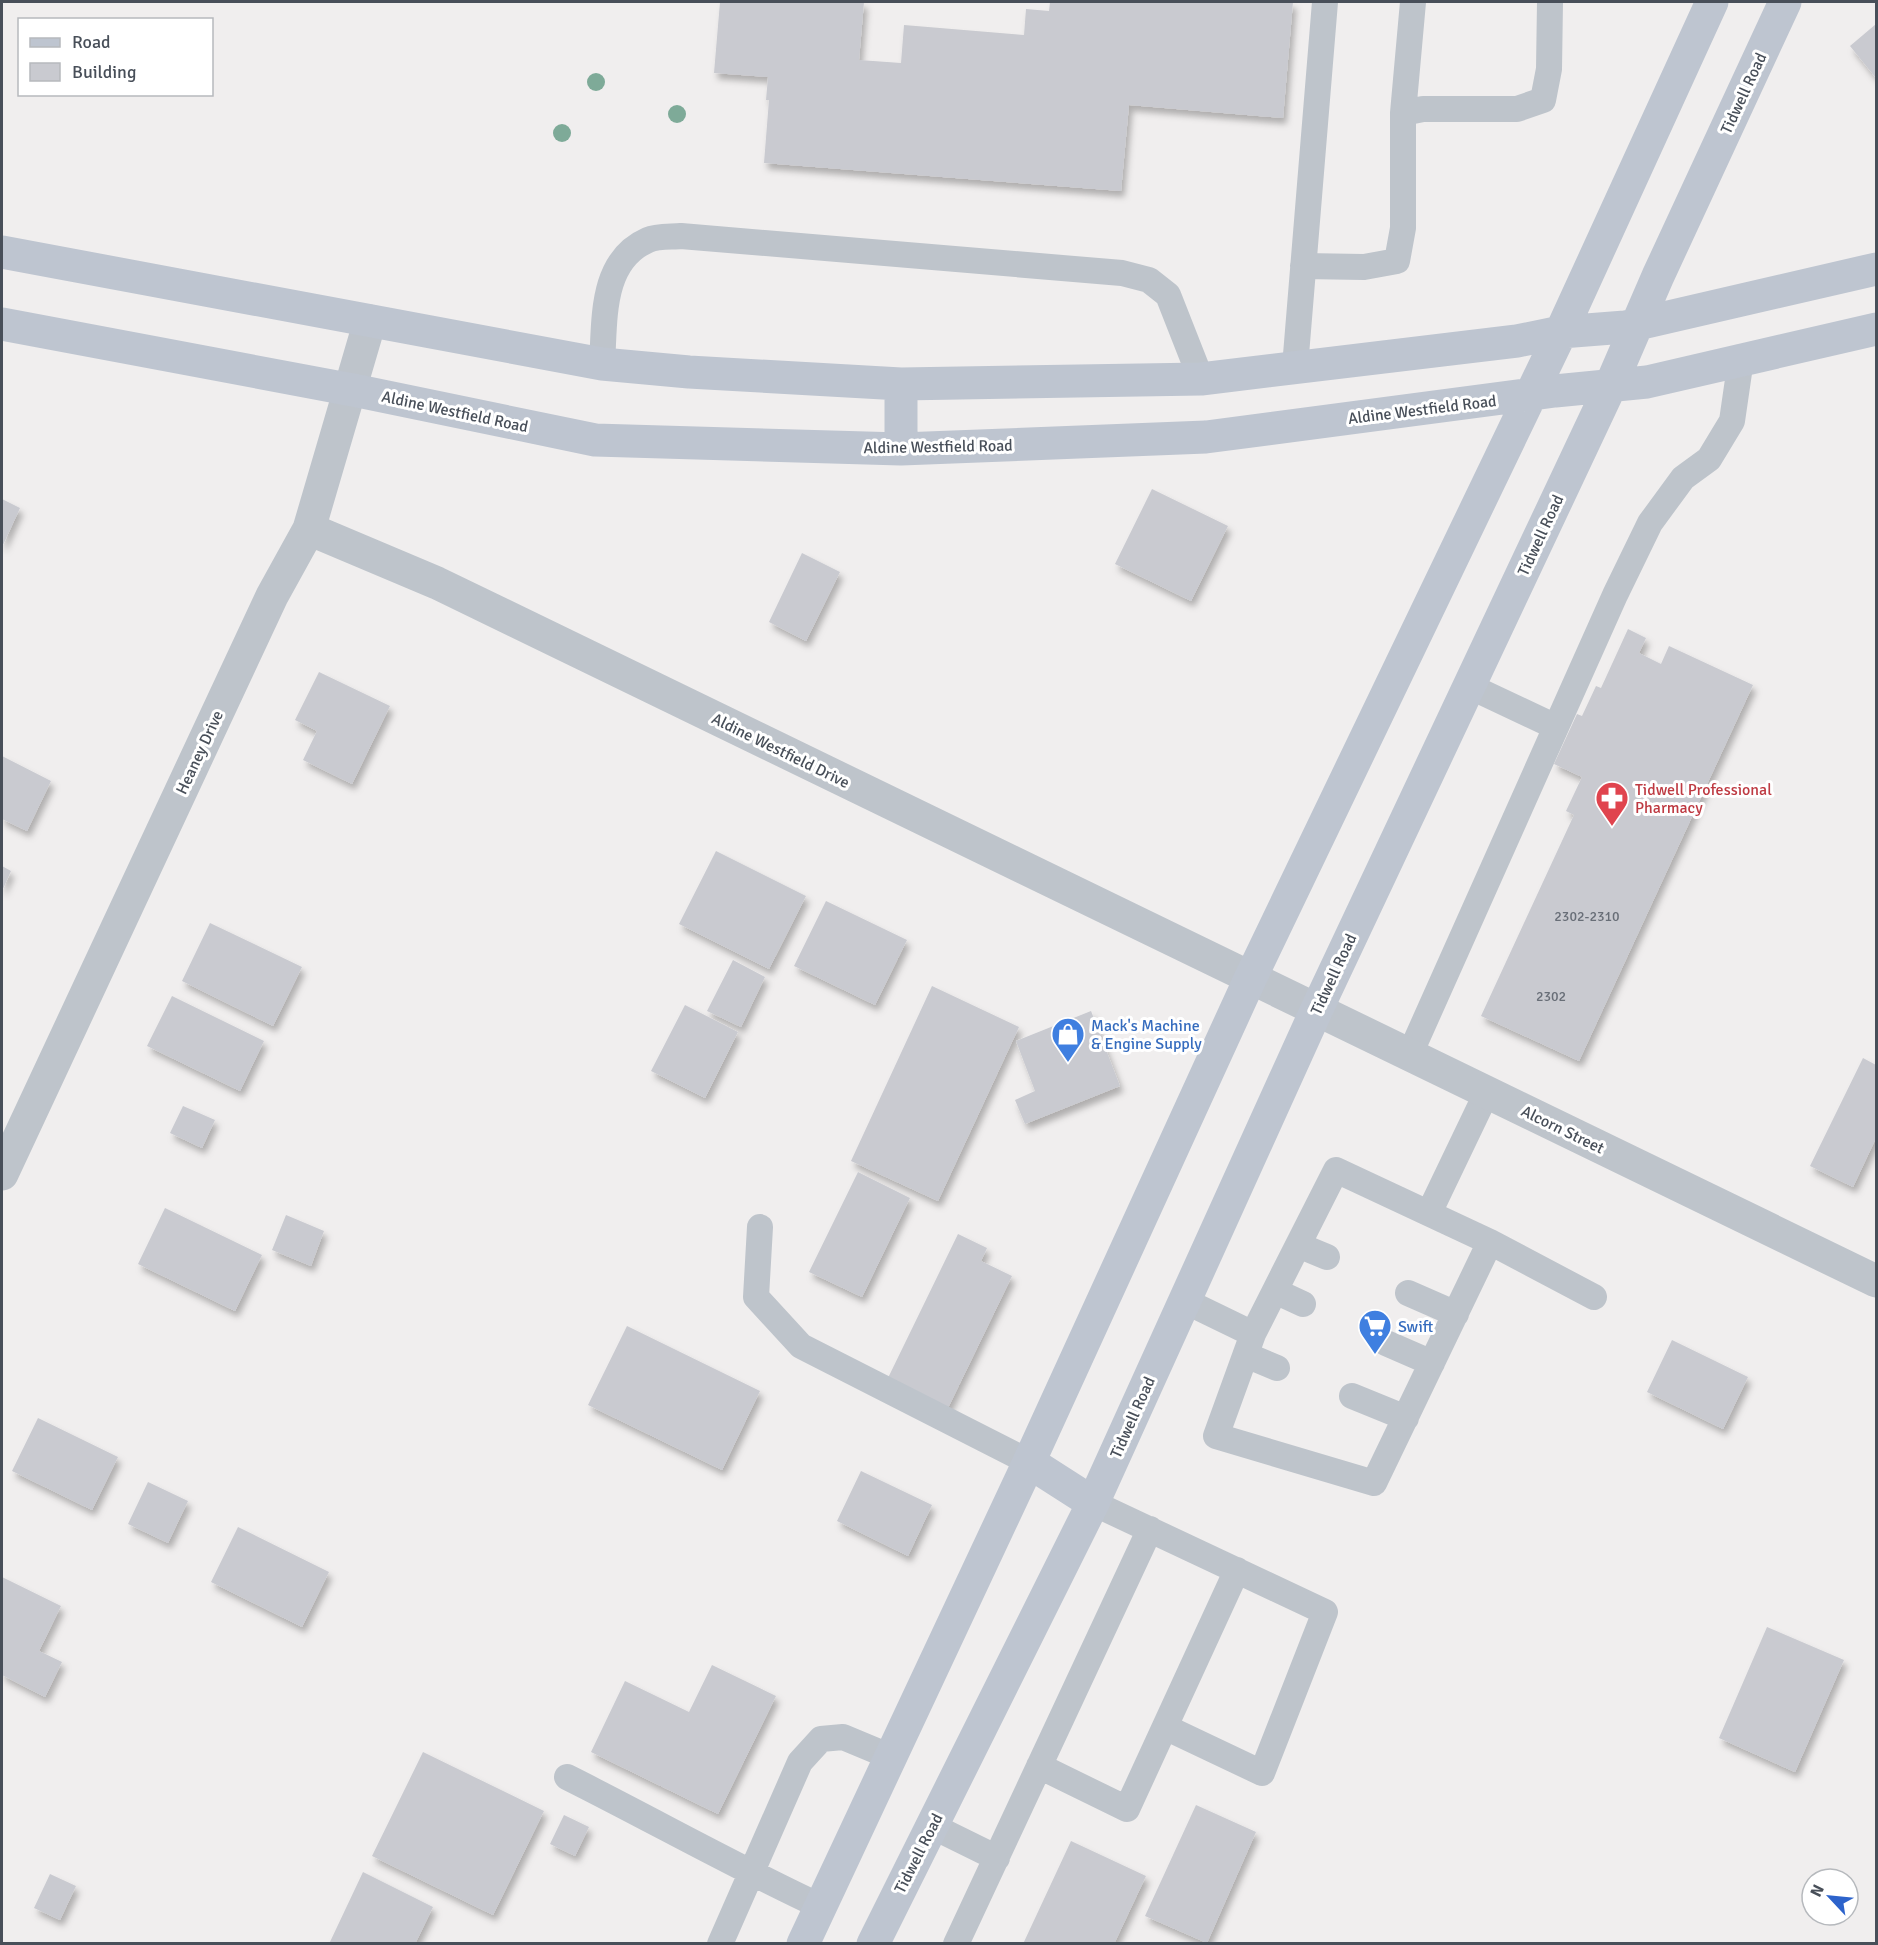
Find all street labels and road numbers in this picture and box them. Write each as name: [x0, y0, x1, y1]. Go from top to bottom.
street label: Tidwell Road: [1716, 50, 1771, 137]
street label: Aldine Westfield Road: [380, 387, 530, 437]
street label: Aldine Westfield Road: [1347, 391, 1497, 429]
street label: Aldine Westfield Road: [863, 436, 1013, 458]
street label: Tidwell Road: [1513, 492, 1568, 579]
street label: Heaney Drive: [172, 707, 228, 798]
street label: Aldine Westfield Drive: [708, 709, 853, 793]
street label: Tidwell Road: [1306, 931, 1361, 1018]
street label: Alcorn Street: [1518, 1101, 1608, 1159]
street label: Tidwell Road: [1106, 1374, 1160, 1461]
street label: Tidwell Road: [890, 1810, 948, 1897]

